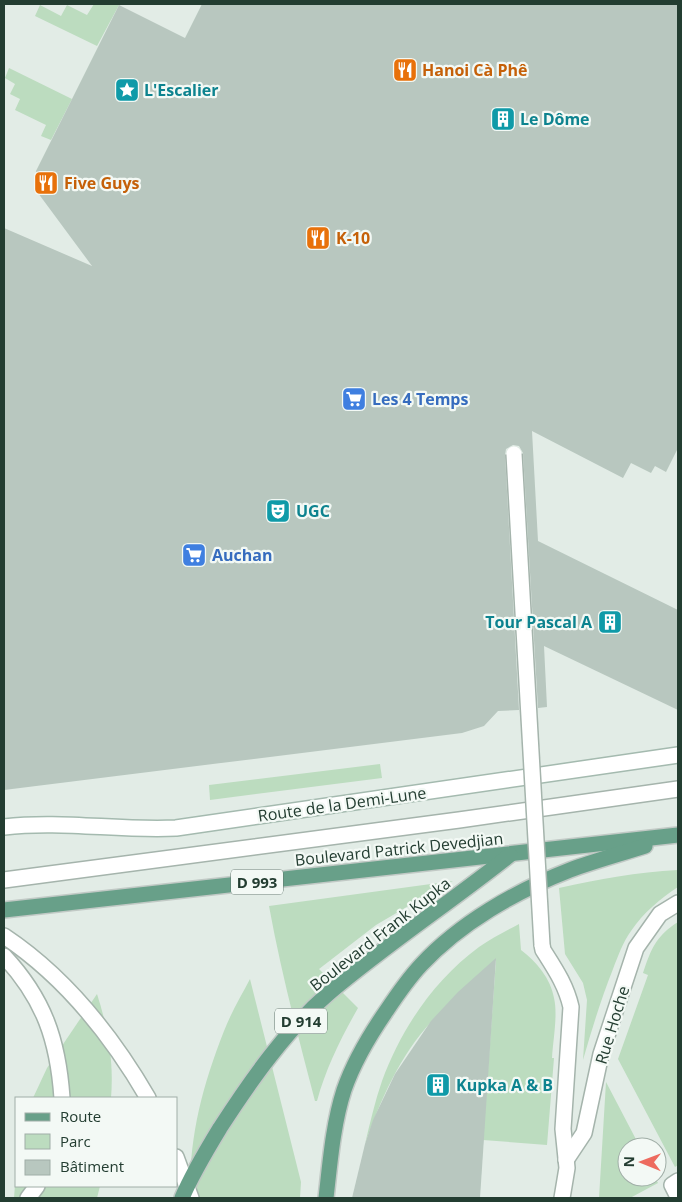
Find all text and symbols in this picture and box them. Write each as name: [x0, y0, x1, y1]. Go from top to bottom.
restaurant icon: Hanoi Cà Phê: [392, 57, 418, 83]
place label: Hanoi Cà Phê: [422, 59, 527, 81]
place icon: L'Escalier: [114, 77, 140, 103]
place label: L'Escalier: [144, 79, 219, 101]
building icon: Le Dôme: [490, 106, 516, 132]
place label: Le Dôme: [520, 108, 590, 130]
restaurant icon: Five Guys: [33, 170, 59, 196]
place label: Five Guys: [64, 172, 140, 194]
restaurant icon: K-10: [305, 225, 331, 251]
place label: K-10: [336, 227, 370, 249]
supermarket icon: Les 4 Temps: [341, 386, 367, 412]
place label: Les 4 Temps: [372, 388, 468, 410]
theatre icon: UGC: [265, 498, 291, 524]
place label: UGC: [296, 500, 330, 522]
supermarket icon: Auchan: [181, 542, 207, 568]
place label: Auchan: [212, 544, 272, 566]
building icon: Tour Pascal A: [597, 609, 623, 635]
place label: Tour Pascal A: [485, 611, 593, 633]
street label: Route de la Demi-Lune: [256, 781, 428, 827]
street label: Boulevard Patrick Devedjian: [294, 827, 504, 871]
road number: D 993: [231, 870, 283, 894]
street label: Boulevard Frank Kupka: [305, 872, 455, 996]
street label: Rue Hoche: [590, 983, 634, 1067]
road number: D 914: [275, 1008, 327, 1034]
building icon: Kupka A & B: [425, 1072, 451, 1098]
place label: Kupka A & B: [456, 1074, 553, 1096]
legend: [15, 1097, 178, 1187]
text: Route: [60, 1106, 101, 1126]
text: Parc: [60, 1131, 91, 1151]
north arrow: [617, 1137, 667, 1187]
text: Bâtiment: [60, 1156, 124, 1176]
text: N: [619, 1156, 638, 1168]

